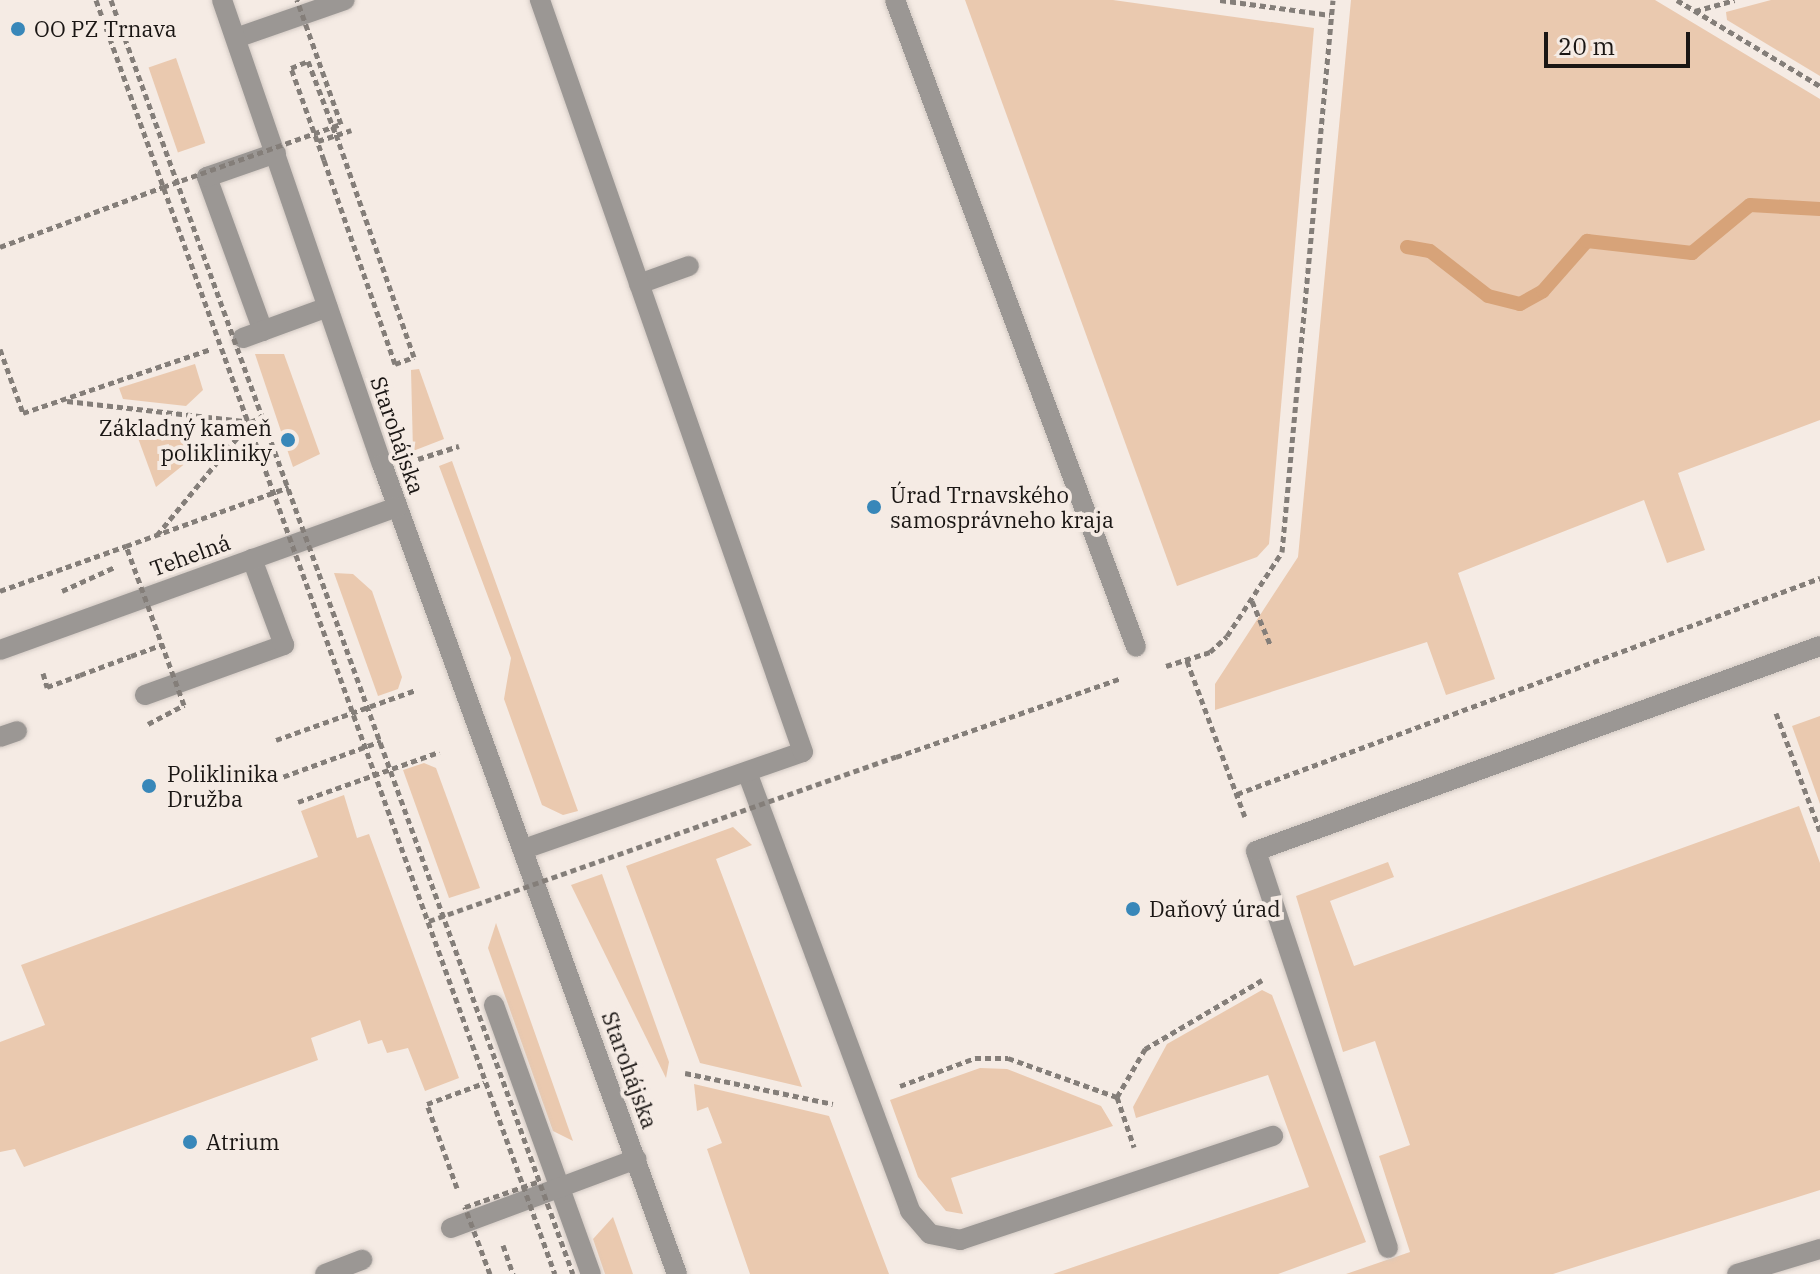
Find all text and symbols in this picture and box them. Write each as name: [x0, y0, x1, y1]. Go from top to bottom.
place label: OO PZ Trnava: [34, 16, 177, 42]
scale bar: [1548, 16, 1694, 66]
marker: OO PZ Trnava: [9, 20, 27, 38]
text: 20 m: [1558, 30, 1615, 62]
street label: Starohájska: [366, 373, 430, 497]
place label: Základný kameň polikliniky: [99, 414, 272, 466]
marker: Základný kameň polikliniky: [279, 431, 297, 449]
place label: Úrad Trnavského samosprávneho kraja: [890, 481, 1114, 532]
marker: Úrad Trnavského samosprávneho kraja: [865, 498, 883, 516]
street label: Tehelná: [146, 528, 234, 582]
place label: Poliklinika Družba: [167, 760, 278, 812]
marker: Poliklinika Družba: [138, 775, 160, 797]
place label: Daňový úrad: [1149, 896, 1281, 922]
marker: Daňový úrad: [1124, 900, 1142, 918]
street label: Starohájska: [597, 1008, 663, 1132]
place label: Atrium: [206, 1129, 280, 1155]
marker: Atrium: [181, 1133, 199, 1151]

